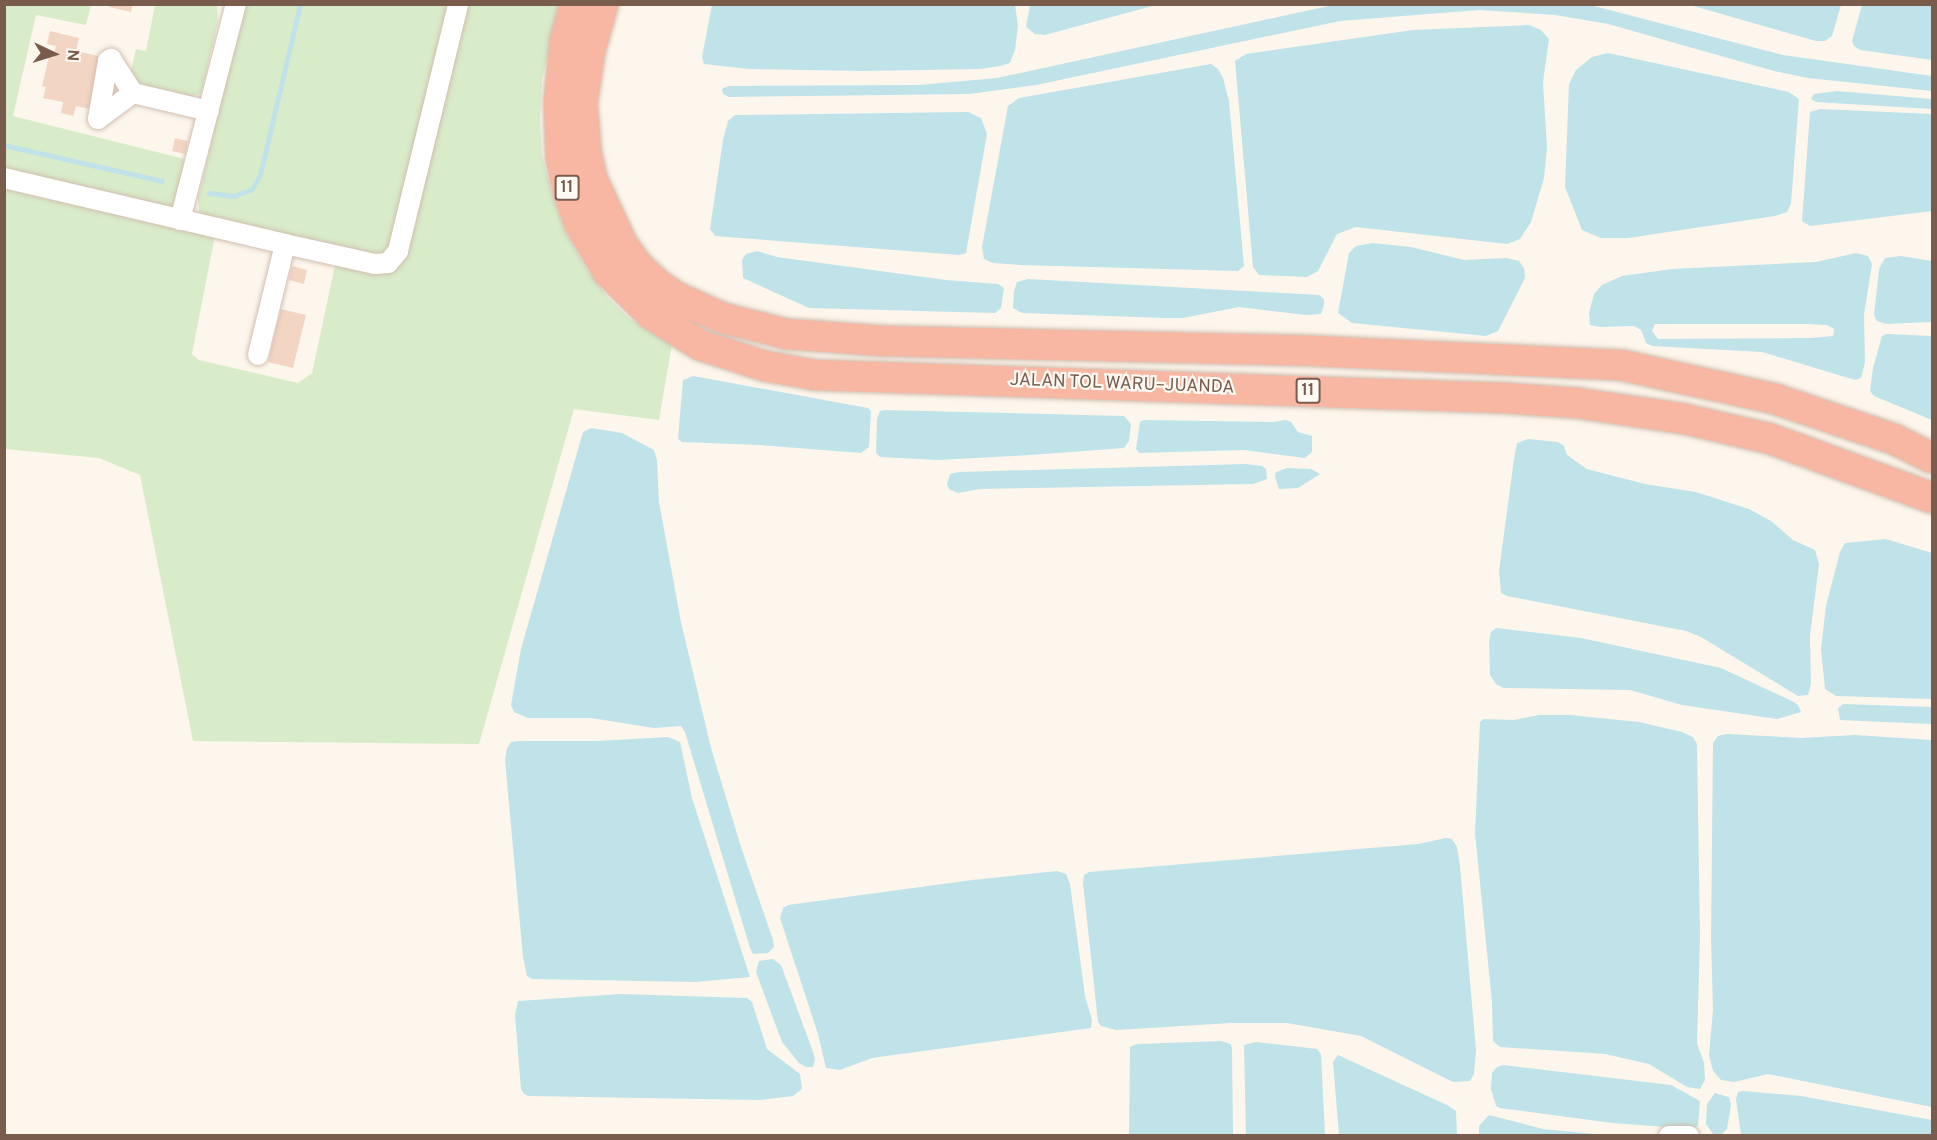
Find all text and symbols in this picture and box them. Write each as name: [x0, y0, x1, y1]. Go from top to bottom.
north arrow: [24, 24, 84, 84]
text: N: [62, 49, 82, 62]
road number: 11: [554, 175, 580, 201]
street label: JALAN TOL WARU–JUANDA: [1009, 370, 1235, 400]
road number: 11: [1294, 378, 1322, 404]

